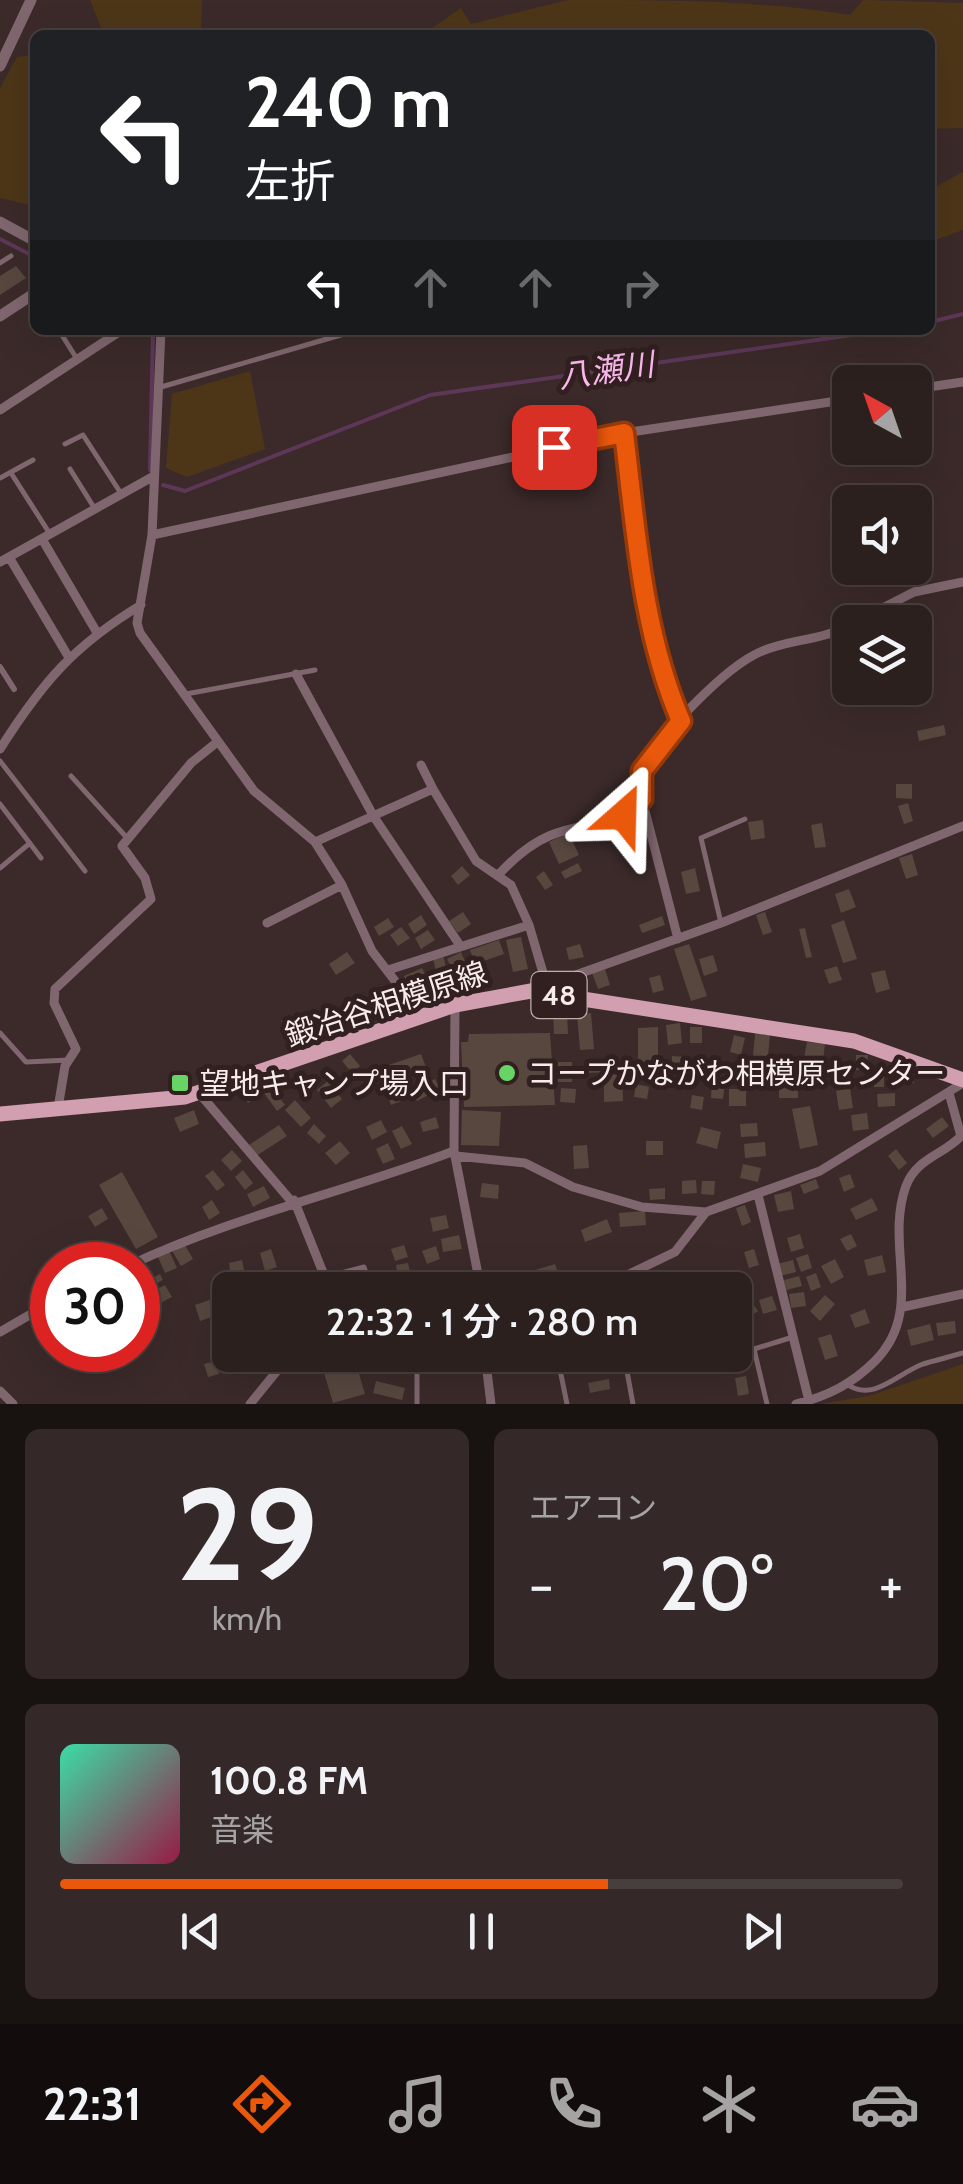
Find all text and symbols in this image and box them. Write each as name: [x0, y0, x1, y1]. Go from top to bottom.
text: 240 m: [245, 59, 452, 145]
icon: left: [80, 70, 210, 200]
text: 左折: [245, 154, 335, 208]
icon: left: [298, 260, 353, 315]
icon: ahead: [403, 260, 458, 315]
icon: ahead: [508, 260, 563, 315]
icon: right: [613, 260, 668, 315]
water label: 八瀬川: [556, 344, 659, 396]
north arrow: [832, 365, 932, 465]
map controls: [832, 365, 932, 705]
pin: [512, 405, 597, 490]
icon: arrive: [527, 420, 582, 475]
button: sound: [832, 485, 932, 585]
button: layers: [832, 605, 932, 705]
position arrow: [571, 763, 675, 867]
street label: 鍛冶谷相模原線: [280, 954, 492, 1054]
road number: 48: [532, 972, 586, 1018]
place label: コープかながわ相模原センター: [527, 1055, 945, 1092]
marker: コープかながわ相模原センター: [496, 1062, 518, 1084]
place label: 望地キャンプ場入口: [200, 1065, 469, 1102]
marker: 望地キャンプ場入口: [169, 1072, 191, 1094]
speed limit sign: 30: [30, 1242, 160, 1372]
text: 22:32 · 1 分 · 280 m: [326, 1298, 638, 1345]
text: 29: [176, 1455, 318, 1613]
text: エアコン: [529, 1488, 657, 1527]
text: 20°: [659, 1538, 773, 1629]
text: −: [529, 1551, 553, 1618]
text: +: [879, 1551, 903, 1618]
text: km/h: [212, 1599, 282, 1638]
text: 100.8 FM: [210, 1757, 368, 1804]
text: 音楽: [210, 1810, 274, 1849]
icon: previous: [173, 1904, 228, 1959]
icon: pause: [454, 1904, 509, 1959]
icon: next: [735, 1904, 790, 1959]
icon: directions: [227, 2069, 297, 2139]
icon: music: [383, 2069, 453, 2139]
icon: phone: [539, 2069, 609, 2139]
icon: climate: [694, 2069, 764, 2139]
icon: car: [850, 2069, 920, 2139]
text: 22:31: [43, 2077, 141, 2131]

